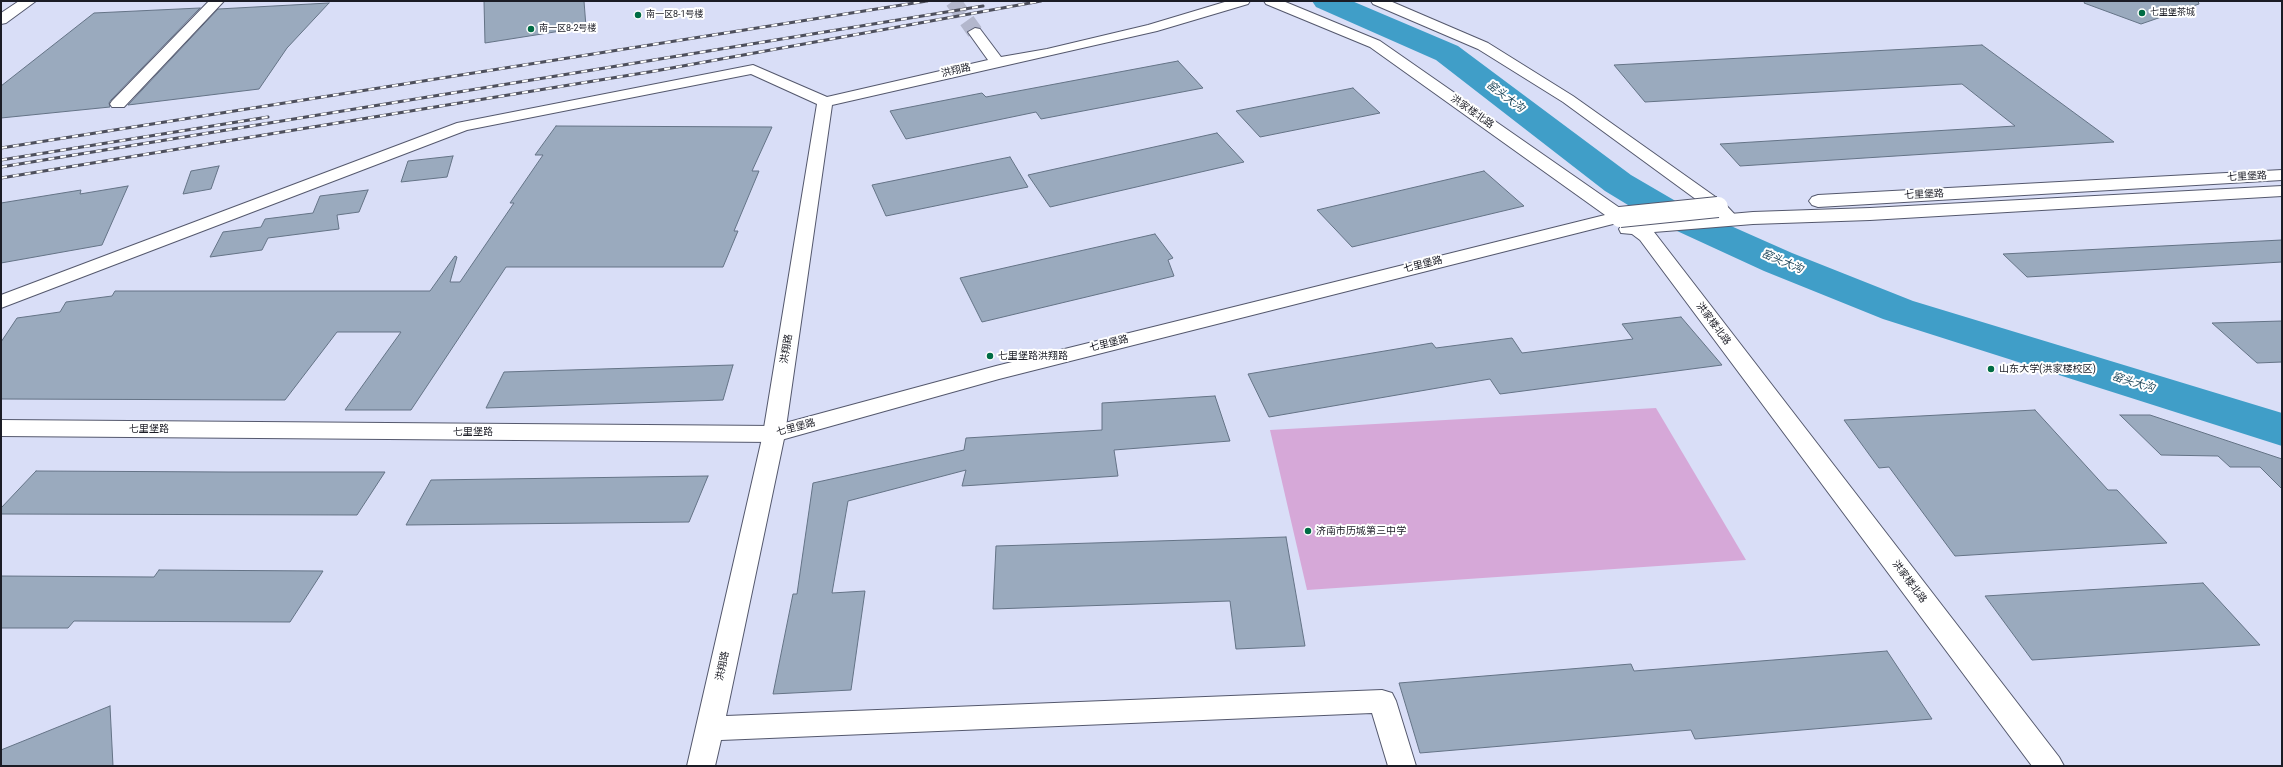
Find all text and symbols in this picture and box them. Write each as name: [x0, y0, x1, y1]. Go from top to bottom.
marker: 七里堡茶城: [2137, 8, 2147, 18]
place label: 七里堡茶城: [2150, 8, 2195, 18]
marker: 南一区8-1号楼: [633, 10, 643, 20]
place label: 南一区8-1号楼: [646, 10, 704, 20]
marker: 南一区8-2号楼: [526, 24, 536, 34]
place label: 南一区8-2号楼: [539, 24, 597, 34]
street label: 洪翔路: [940, 62, 972, 80]
water label: 窑头大沟: [1483, 78, 1527, 116]
street label: 洪家楼北路: [1448, 93, 1496, 131]
street label: 七里堡路: [2227, 170, 2267, 184]
street label: 七里堡路: [1904, 188, 1944, 202]
water label: 窑头大沟: [1759, 247, 1805, 277]
street label: 七里堡路: [1402, 254, 1444, 276]
street label: 洪家楼北路: [1693, 300, 1733, 348]
street label: 洪翔路: [779, 333, 795, 365]
street label: 七里堡路: [1088, 333, 1130, 355]
place label: 七里堡路洪翔路: [998, 350, 1068, 362]
marker: 七里堡路洪翔路: [985, 351, 995, 361]
place label: 山东大学(洪家楼校区): [1999, 363, 2096, 375]
marker: 山东大学(洪家楼校区): [1986, 364, 1996, 374]
water label: 窑头大沟: [2110, 370, 2156, 396]
street label: 七里堡路: [775, 417, 817, 439]
street label: 七里堡路: [129, 423, 169, 435]
street label: 七里堡路: [453, 426, 493, 438]
place label: 济南市历城第三中学: [1316, 525, 1406, 537]
marker: 济南市历城第三中学: [1303, 526, 1313, 536]
street label: 洪家楼北路: [1889, 558, 1929, 606]
street label: 洪翔路: [714, 650, 732, 682]

